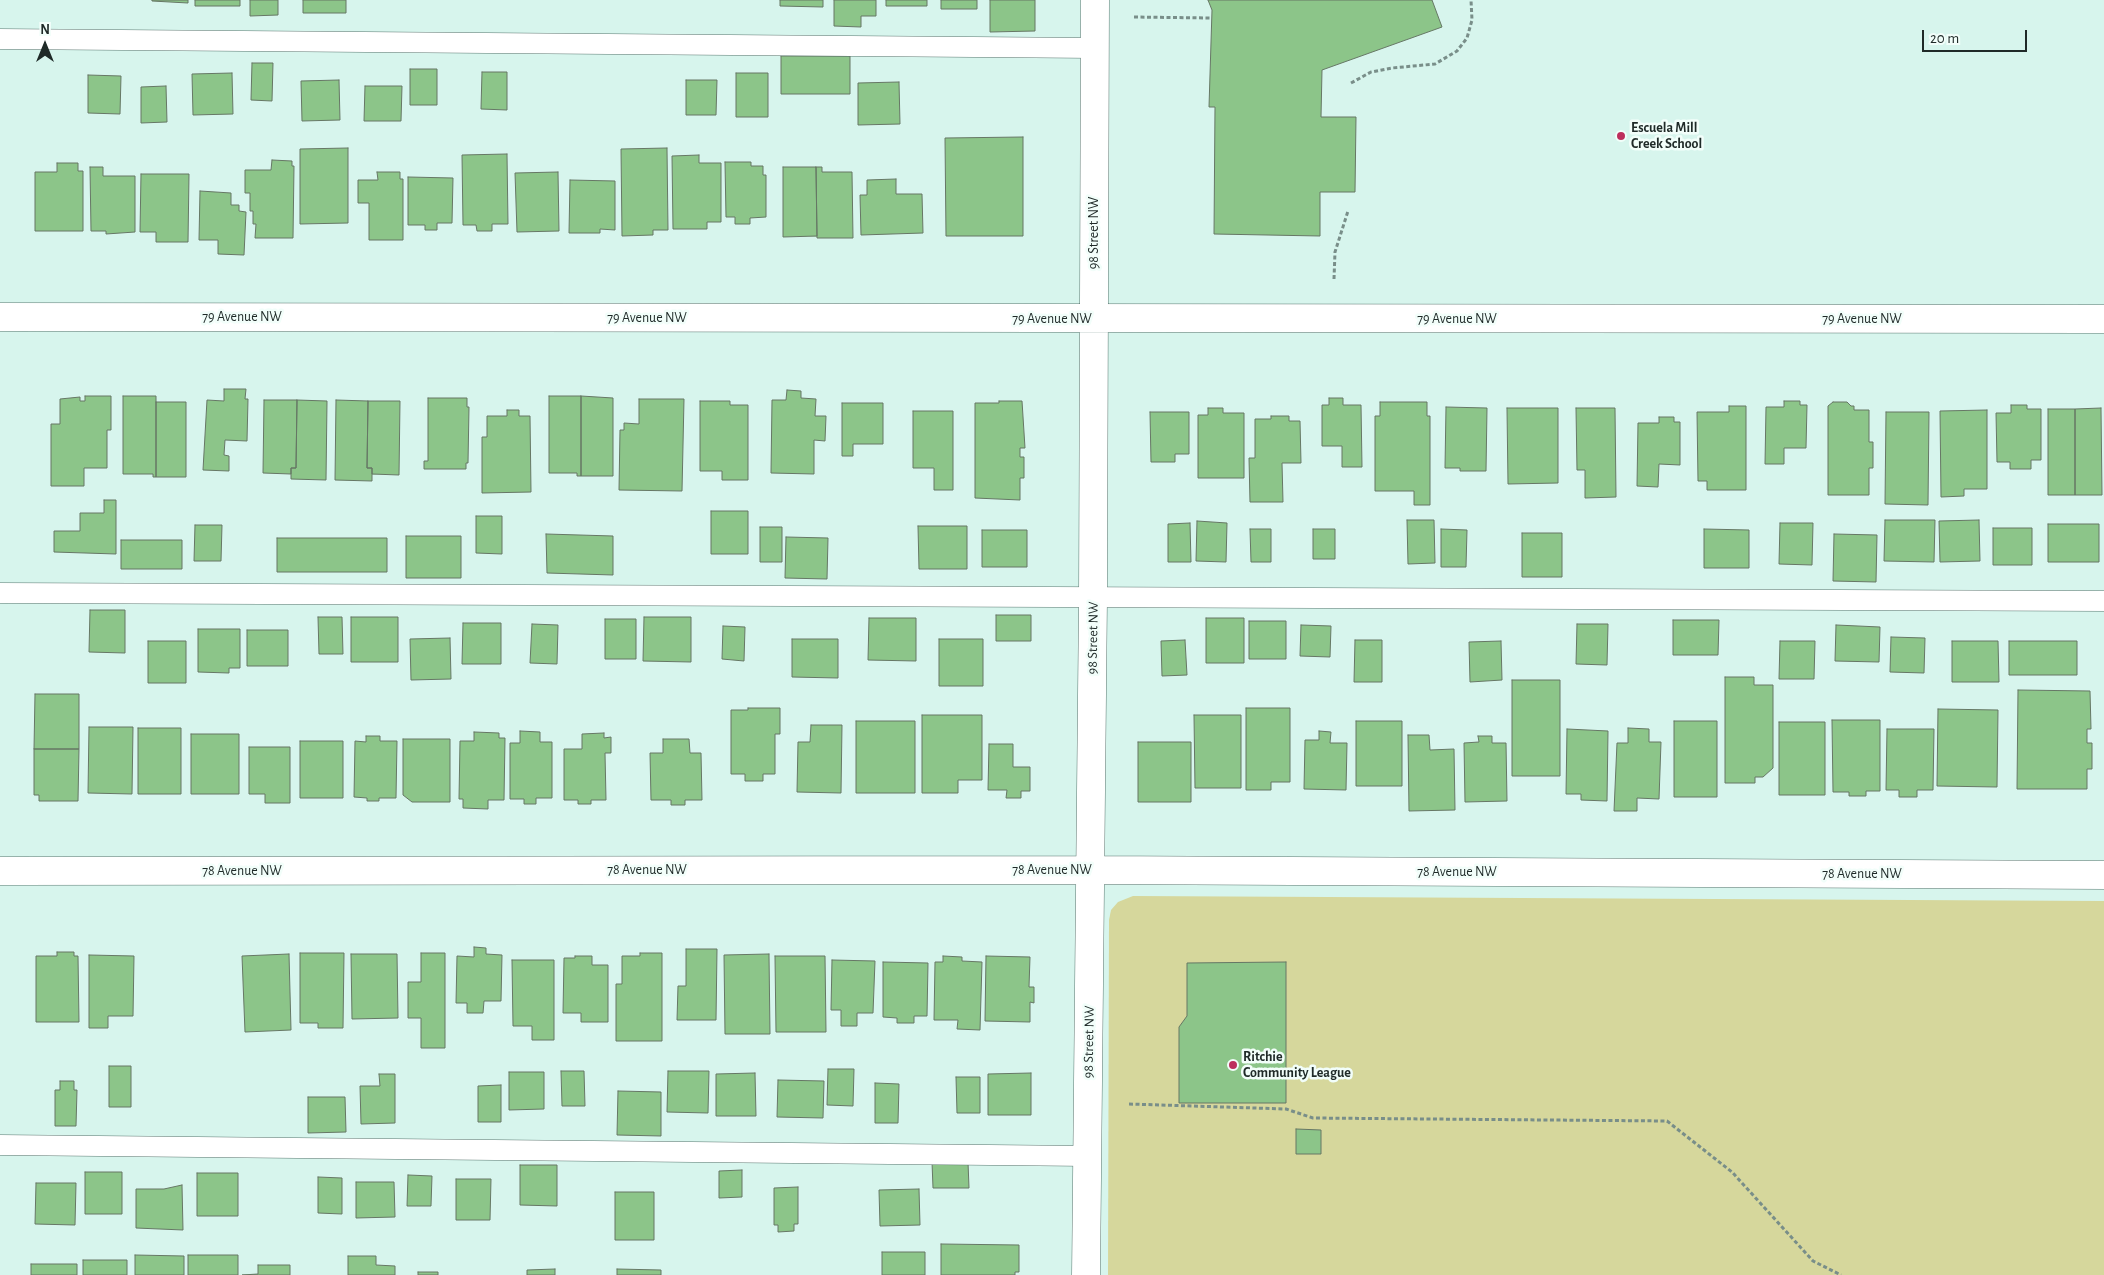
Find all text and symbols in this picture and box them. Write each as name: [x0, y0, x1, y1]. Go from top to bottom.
north arrow: [20, 20, 70, 70]
scale bar: [1924, 20, 2029, 52]
text: N: [40, 23, 50, 37]
text: 20 m: [1930, 31, 1959, 46]
place label: Escuela Mill Creek School: [1631, 120, 1702, 152]
marker: Escuela Mill Creek School: [1615, 130, 1627, 142]
street label: 98 Street NW: [1086, 197, 1102, 269]
street label: 79 Avenue NW: [202, 309, 282, 325]
street label: 79 Avenue NW: [607, 310, 687, 326]
street label: 79 Avenue NW: [1012, 311, 1092, 327]
street label: 79 Avenue NW: [1417, 311, 1497, 327]
street label: 79 Avenue NW: [1822, 311, 1902, 327]
street label: 98 Street NW: [1084, 602, 1102, 674]
street label: 78 Avenue NW: [607, 862, 687, 878]
street label: 78 Avenue NW: [1012, 862, 1092, 878]
street label: 78 Avenue NW: [202, 863, 282, 879]
street label: 78 Avenue NW: [1417, 864, 1497, 880]
street label: 78 Avenue NW: [1822, 866, 1902, 882]
street label: 98 Street NW: [1080, 1006, 1098, 1078]
place label: Ritchie Community League: [1243, 1049, 1351, 1082]
marker: Ritchie Community League: [1227, 1059, 1239, 1071]

